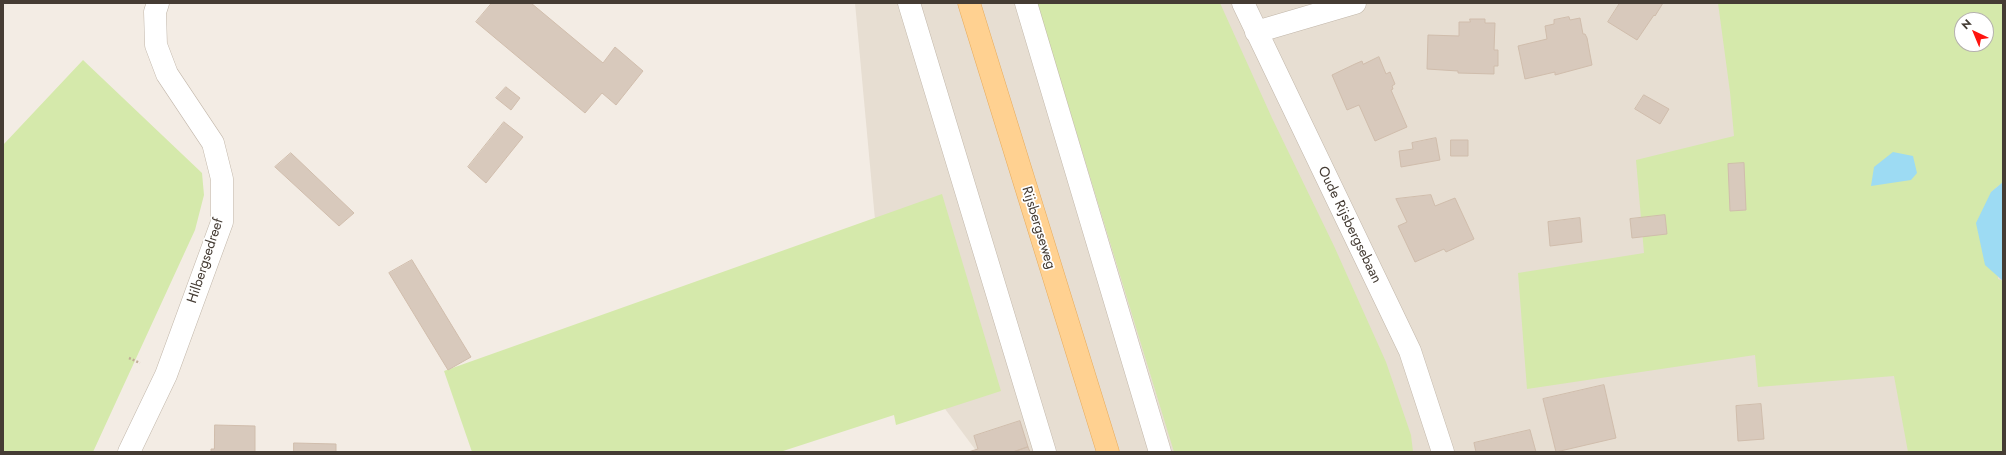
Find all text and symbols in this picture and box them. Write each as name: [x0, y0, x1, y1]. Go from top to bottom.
north arrow: [1954, 12, 1994, 52]
text: N: [1958, 15, 1975, 33]
street label: Oude Rijsbergsebaan: [1313, 164, 1385, 286]
street label: Rijsbergseweg: [1017, 185, 1059, 271]
street label: Hilbergsedreef: [184, 216, 228, 306]

